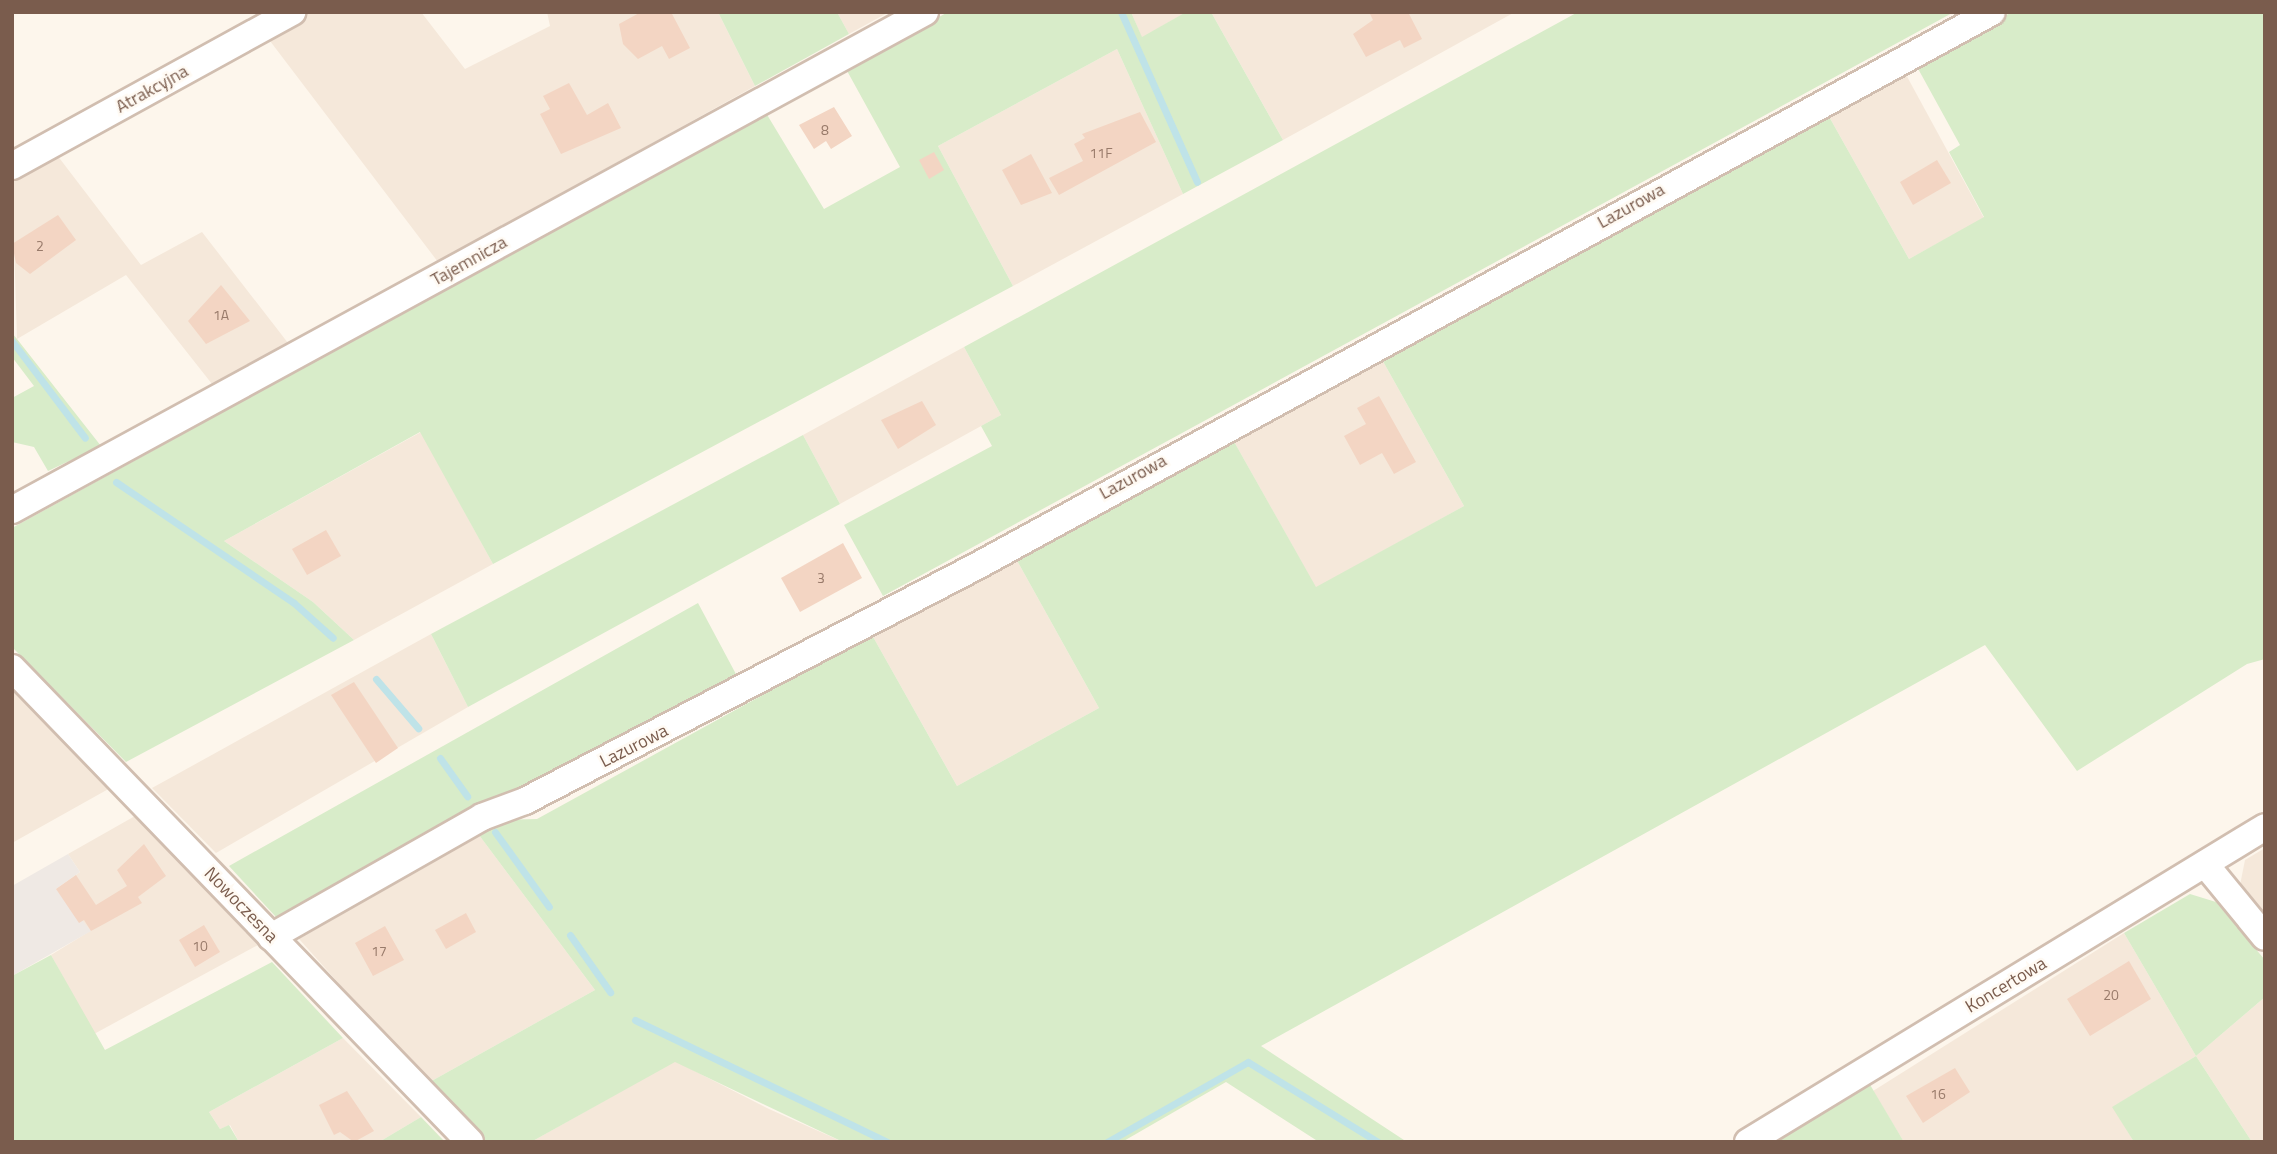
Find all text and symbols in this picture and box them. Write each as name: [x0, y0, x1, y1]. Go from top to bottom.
street label: Atrakcyjna: [112, 60, 192, 118]
house number: 8: [821, 122, 829, 138]
house number: 11F: [1089, 145, 1113, 161]
street label: Lazurowa: [1594, 179, 1668, 233]
street label: Tajemnicza: [427, 231, 511, 291]
house number: 2: [36, 238, 44, 254]
house number: 1A: [213, 307, 229, 323]
street label: Lazurowa: [1096, 450, 1170, 504]
house number: 3: [817, 570, 825, 586]
street label: Lazurowa: [596, 720, 672, 772]
street label: Nowoczesna: [200, 863, 282, 947]
house number: 10: [192, 938, 208, 954]
house number: 17: [371, 943, 387, 959]
street label: Koncertowa: [1962, 952, 2050, 1018]
house number: 20: [2103, 987, 2119, 1003]
house number: 16: [1930, 1086, 1946, 1102]

